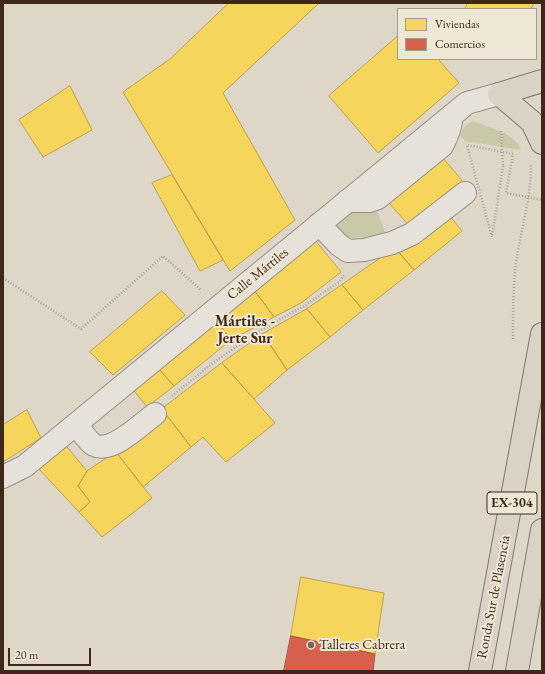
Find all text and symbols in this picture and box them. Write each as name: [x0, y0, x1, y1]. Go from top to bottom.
legend: [397, 8, 537, 60]
text: Viviendas: [435, 16, 480, 32]
text: Comercios: [435, 36, 485, 52]
street label: Calle Mártiles: [224, 244, 292, 304]
district label: Mártiles - Jerte Sur: [215, 313, 275, 348]
road number: EX-304: [487, 492, 537, 514]
street label: Ronda Sur de Plasencia: [474, 534, 514, 660]
place label: Talleres Cabrera: [319, 637, 405, 653]
scale bar: [10, 640, 93, 666]
marker: Talleres Cabrera: [306, 640, 316, 650]
text: 20 m: [15, 647, 38, 663]

